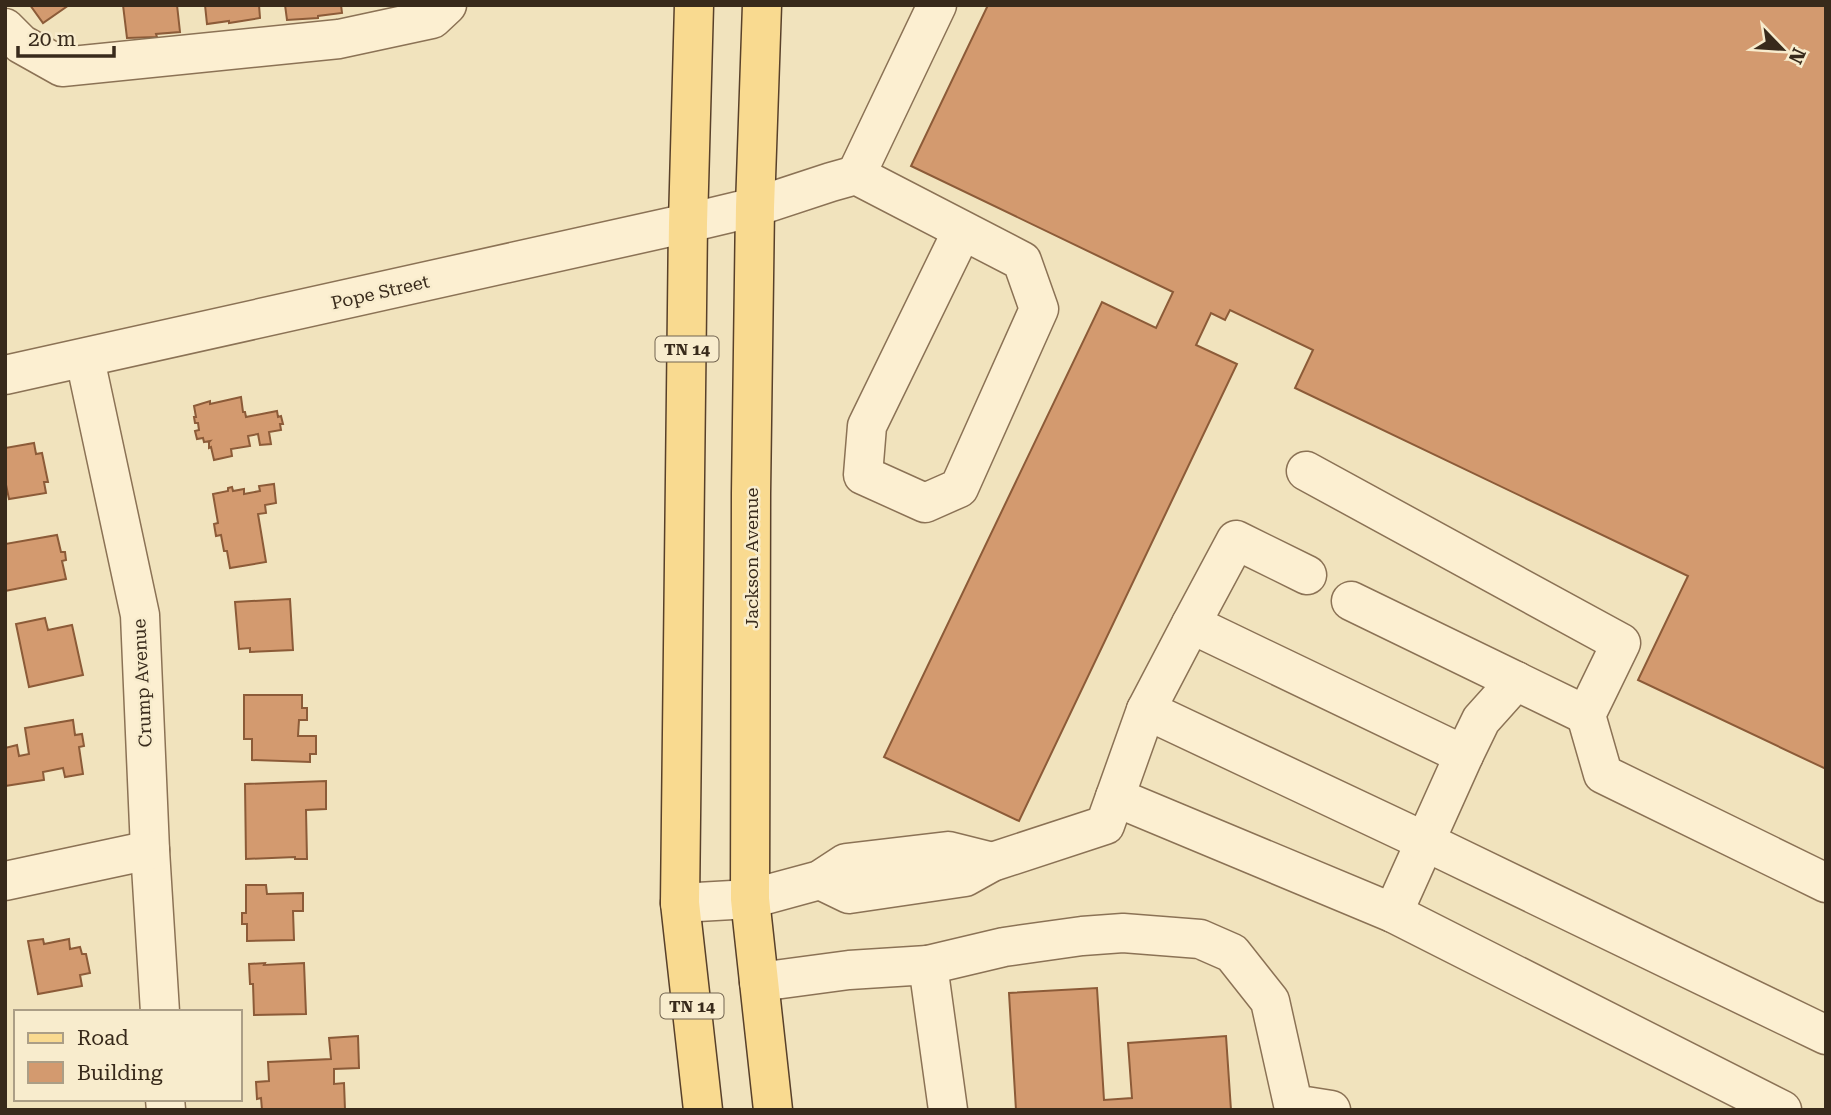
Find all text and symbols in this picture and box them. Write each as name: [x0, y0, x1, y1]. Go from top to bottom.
scale bar: [18, 14, 114, 58]
north arrow: [1747, 14, 1817, 84]
text: 20 m: [28, 27, 76, 51]
text: N: [1783, 44, 1810, 68]
street label: Pope Street: [329, 270, 431, 313]
road number: TN 14: [656, 336, 718, 362]
street label: Jackson Avenue: [741, 487, 762, 628]
street label: Crump Avenue: [128, 618, 156, 748]
road number: TN 14: [660, 994, 724, 1018]
legend: [14, 1010, 242, 1101]
text: Road: [77, 1026, 129, 1050]
text: Building: [77, 1061, 163, 1085]

